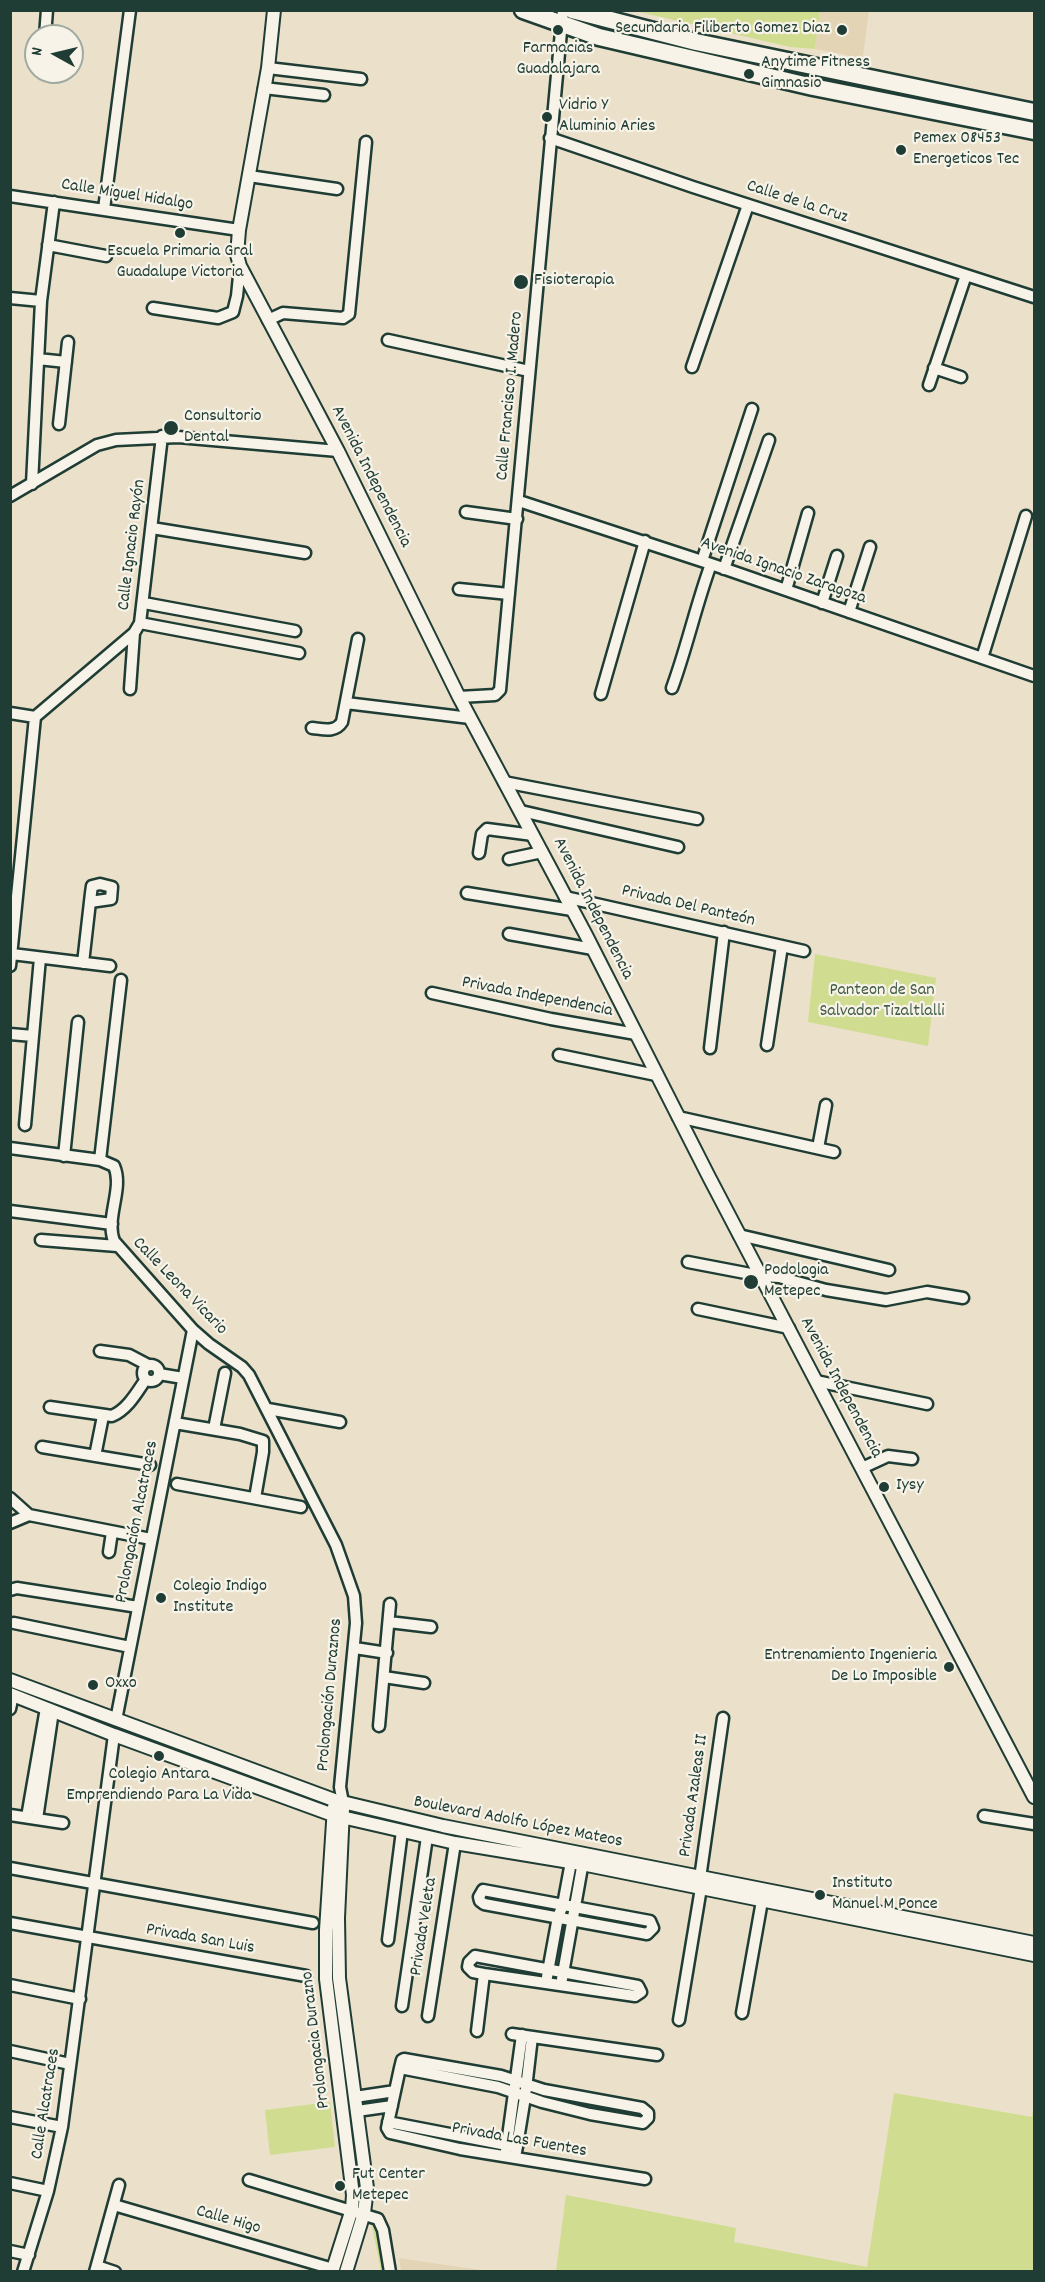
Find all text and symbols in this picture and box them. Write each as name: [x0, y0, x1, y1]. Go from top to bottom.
place label: Secundaria Filiberto Gomez Diaz: [615, 19, 830, 41]
marker: Farmacias Guadalajara: [551, 23, 565, 37]
marker: Secundaria Filiberto Gomez Diaz: [835, 23, 849, 37]
north arrow: [24, 24, 84, 84]
place label: Farmacias Guadalajara: [516, 39, 600, 82]
text: N: [26, 46, 50, 57]
place label: Anytime Fitness Gimnasio: [761, 53, 870, 96]
marker: Anytime Fitness Gimnasio: [742, 67, 756, 81]
place label: Vidrio Y Aluminio Aries: [559, 96, 656, 138]
marker: Vidrio Y Aluminio Aries: [540, 110, 554, 124]
place label: Pemex 08453 Energeticos Tec: [913, 129, 1019, 172]
marker: Pemex 08453 Energeticos Tec: [894, 143, 908, 157]
street label: Calle Miguel Hidalgo: [59, 175, 195, 217]
street label: Calle de la Cruz: [744, 176, 850, 230]
marker: Escuela Primaria Gral Guadalupe Victoria: [173, 226, 187, 240]
place label: Escuela Primaria Gral Guadalupe Victoria: [107, 242, 253, 284]
place label: Fisioterapia: [534, 271, 614, 293]
marker: Fisioterapia: [512, 273, 530, 291]
street label: Calle Francisco I. Madero: [493, 311, 529, 481]
street label: Avenida Independencia: [325, 402, 415, 552]
place label: Consultorio Dental: [184, 407, 261, 450]
marker: Consultorio Dental: [162, 419, 180, 437]
street label: Calle Ignacio Rayón: [114, 478, 152, 612]
street label: Avenida Ignacio Zaragoza: [697, 534, 869, 610]
street label: Avenida Independencia: [547, 834, 637, 984]
street label: Privada Del Panteón: [619, 881, 757, 933]
street label: Privada Independencia: [460, 973, 614, 1023]
park label: Panteon de San Salvador Tizaltlalli: [819, 981, 945, 1024]
street label: Calle Leona Vicario: [127, 1234, 231, 1340]
place label: Podologia Metepec: [764, 1261, 829, 1304]
marker: Podologia Metepec: [742, 1273, 760, 1291]
street label: Avenida Independencia: [794, 1314, 886, 1462]
street label: Prolongación Alcatraces: [112, 1439, 164, 1605]
place label: Iysy: [896, 1476, 924, 1498]
marker: Iysy: [877, 1480, 891, 1494]
place label: Colegio Indigo Institute: [173, 1577, 267, 1620]
marker: Colegio Indigo Institute: [154, 1591, 168, 1605]
street label: Prolongación Duraznos: [314, 1618, 348, 1772]
place label: Entrenamiento Ingenieria De Lo Imposible: [764, 1646, 937, 1688]
marker: Entrenamiento Ingenieria De Lo Imposible: [942, 1660, 956, 1674]
place label: Oxxo: [105, 1674, 137, 1696]
marker: Oxxo: [86, 1678, 100, 1692]
street label: Privada Azaleas II: [676, 1733, 714, 1859]
marker: Colegio Antara Emprendiendo Para La Vida: [152, 1749, 166, 1763]
place label: Colegio Antara Emprendiendo Para La Vida: [67, 1765, 251, 1808]
street label: Boulevard Adolfo López Mateos: [412, 1792, 624, 1854]
place label: Instituto Manuel M Ponce: [832, 1874, 938, 1916]
street label: Privada Veleta: [407, 1876, 443, 1978]
marker: Instituto Manuel M Ponce: [813, 1888, 827, 1902]
street label: Privada San Luis: [144, 1920, 256, 1960]
street label: Prolongacia Durazno: [298, 1970, 336, 2110]
street label: Calle Alcatraces: [28, 2047, 66, 2161]
street label: Privada Las Fuentes: [450, 2118, 588, 2164]
place label: Fut Center Metepec: [352, 2165, 425, 2208]
marker: Fut Center Metepec: [333, 2179, 347, 2193]
street label: Calle Higo: [193, 2201, 263, 2241]

